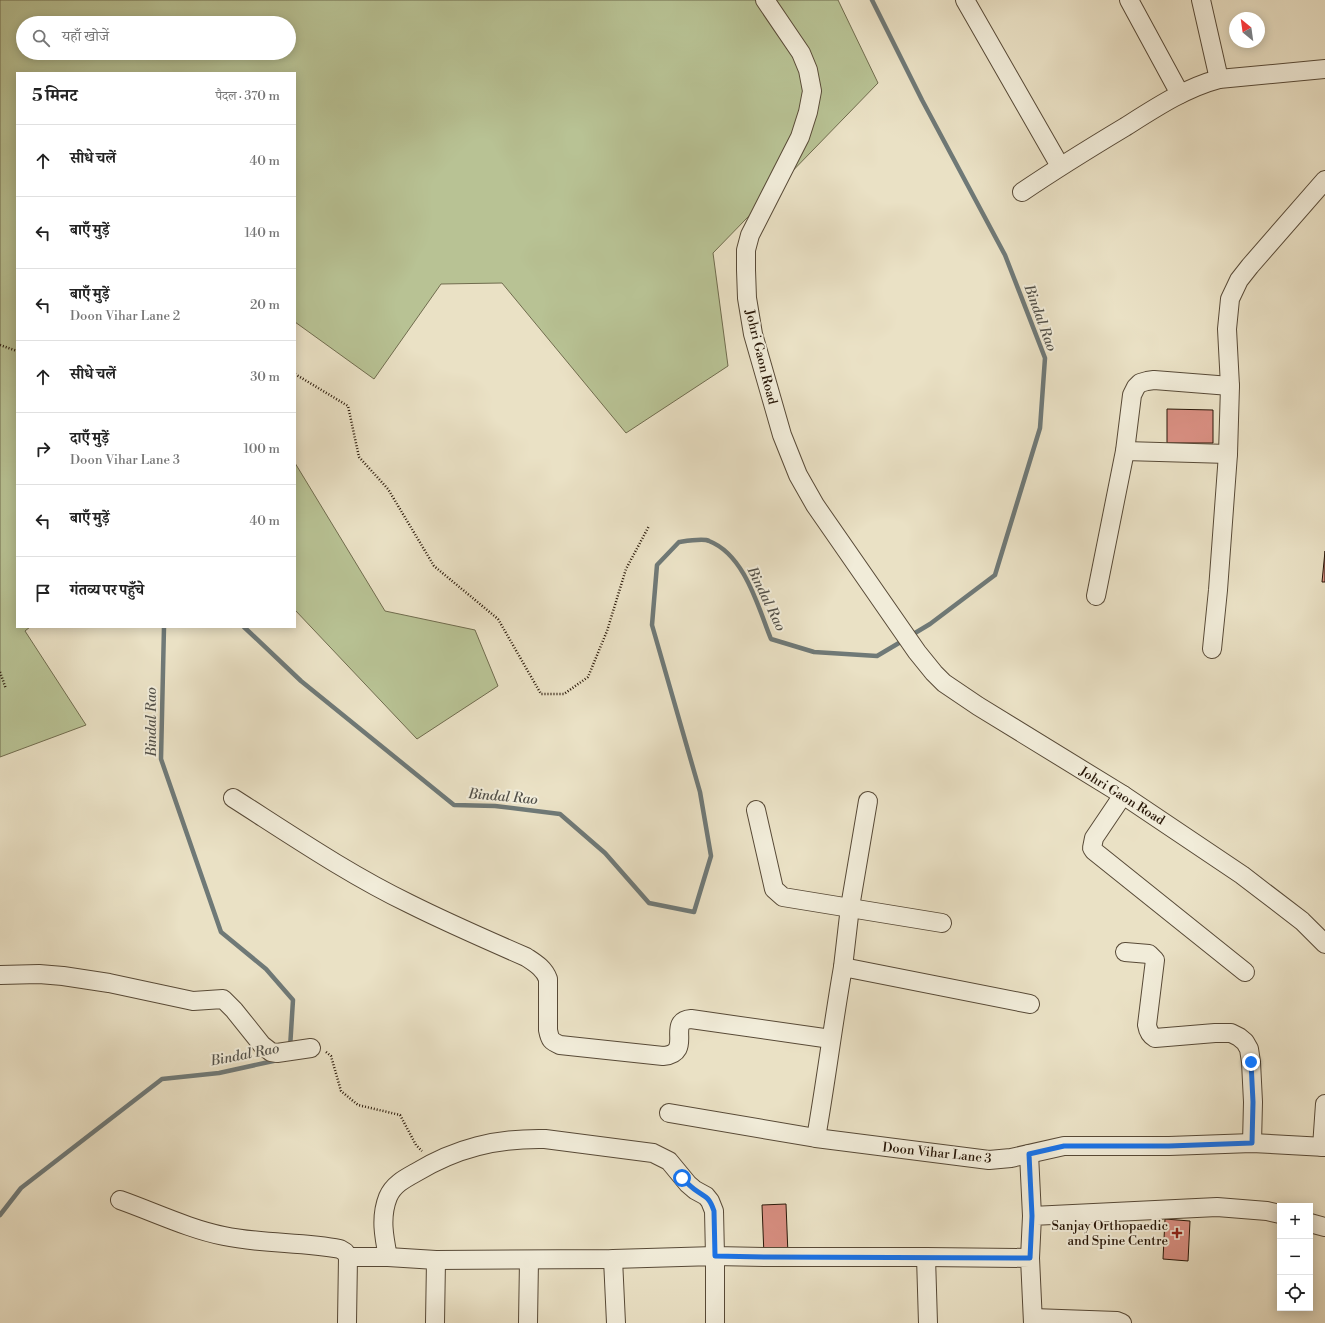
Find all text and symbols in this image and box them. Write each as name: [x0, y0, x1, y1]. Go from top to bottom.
north arrow: [1229, 12, 1265, 48]
search box: [16, 16, 296, 60]
icon: search: [30, 27, 52, 49]
text: यहाँ खोजें: [62, 27, 109, 46]
text: 5 मिनट: [32, 85, 77, 107]
text: पैदल · 370 m: [215, 88, 280, 104]
text: सीधे चलें: [70, 149, 116, 168]
icon: ahead: [32, 150, 54, 172]
text: 40 m: [250, 153, 280, 169]
text: बाएँ मुड़ें: [70, 221, 110, 240]
icon: left: [32, 222, 54, 244]
text: 140 m: [244, 225, 280, 241]
water label: Bindal Rao: [1019, 281, 1060, 354]
text: बाएँ मुड़ें: [70, 285, 110, 304]
icon: left: [32, 294, 54, 316]
text: 20 m: [250, 297, 280, 313]
street label: Johri Gaon Road: [741, 307, 781, 407]
text: Doon Vihar Lane 2: [70, 308, 180, 324]
text: सीधे चलें: [70, 365, 116, 384]
icon: ahead: [32, 366, 54, 388]
text: 30 m: [250, 369, 280, 385]
text: दाएँ मुड़ें: [70, 429, 109, 448]
icon: right: [32, 438, 54, 460]
text: 100 m: [244, 441, 280, 457]
text: Doon Vihar Lane 3: [70, 452, 180, 468]
text: बाएँ मुड़ें: [70, 509, 110, 528]
icon: left: [32, 510, 54, 532]
text: 40 m: [250, 513, 280, 529]
water label: Bindal Rao: [742, 563, 789, 634]
text: गंतव्य पर पहुँचे: [70, 581, 144, 600]
icon: arrive: [32, 582, 54, 604]
water label: Bindal Rao: [143, 687, 161, 758]
street label: Johri Gaon Road: [1076, 763, 1168, 829]
water label: Bindal Rao: [467, 785, 538, 809]
water label: Bindal Rao: [208, 1040, 281, 1071]
route end: [1242, 1053, 1260, 1071]
street label: Doon Vihar Lane 3: [881, 1139, 993, 1167]
route start: [673, 1169, 691, 1187]
map controls: [1277, 1203, 1313, 1311]
button: +: [1277, 1203, 1313, 1239]
place label: Sanjay Orthopaedic and Spine Centre: [1052, 1218, 1168, 1249]
marker: Sanjay Orthopaedic and Spine Centre: [1171, 1227, 1183, 1239]
button: −: [1277, 1239, 1313, 1275]
button: locate: [1277, 1275, 1313, 1311]

